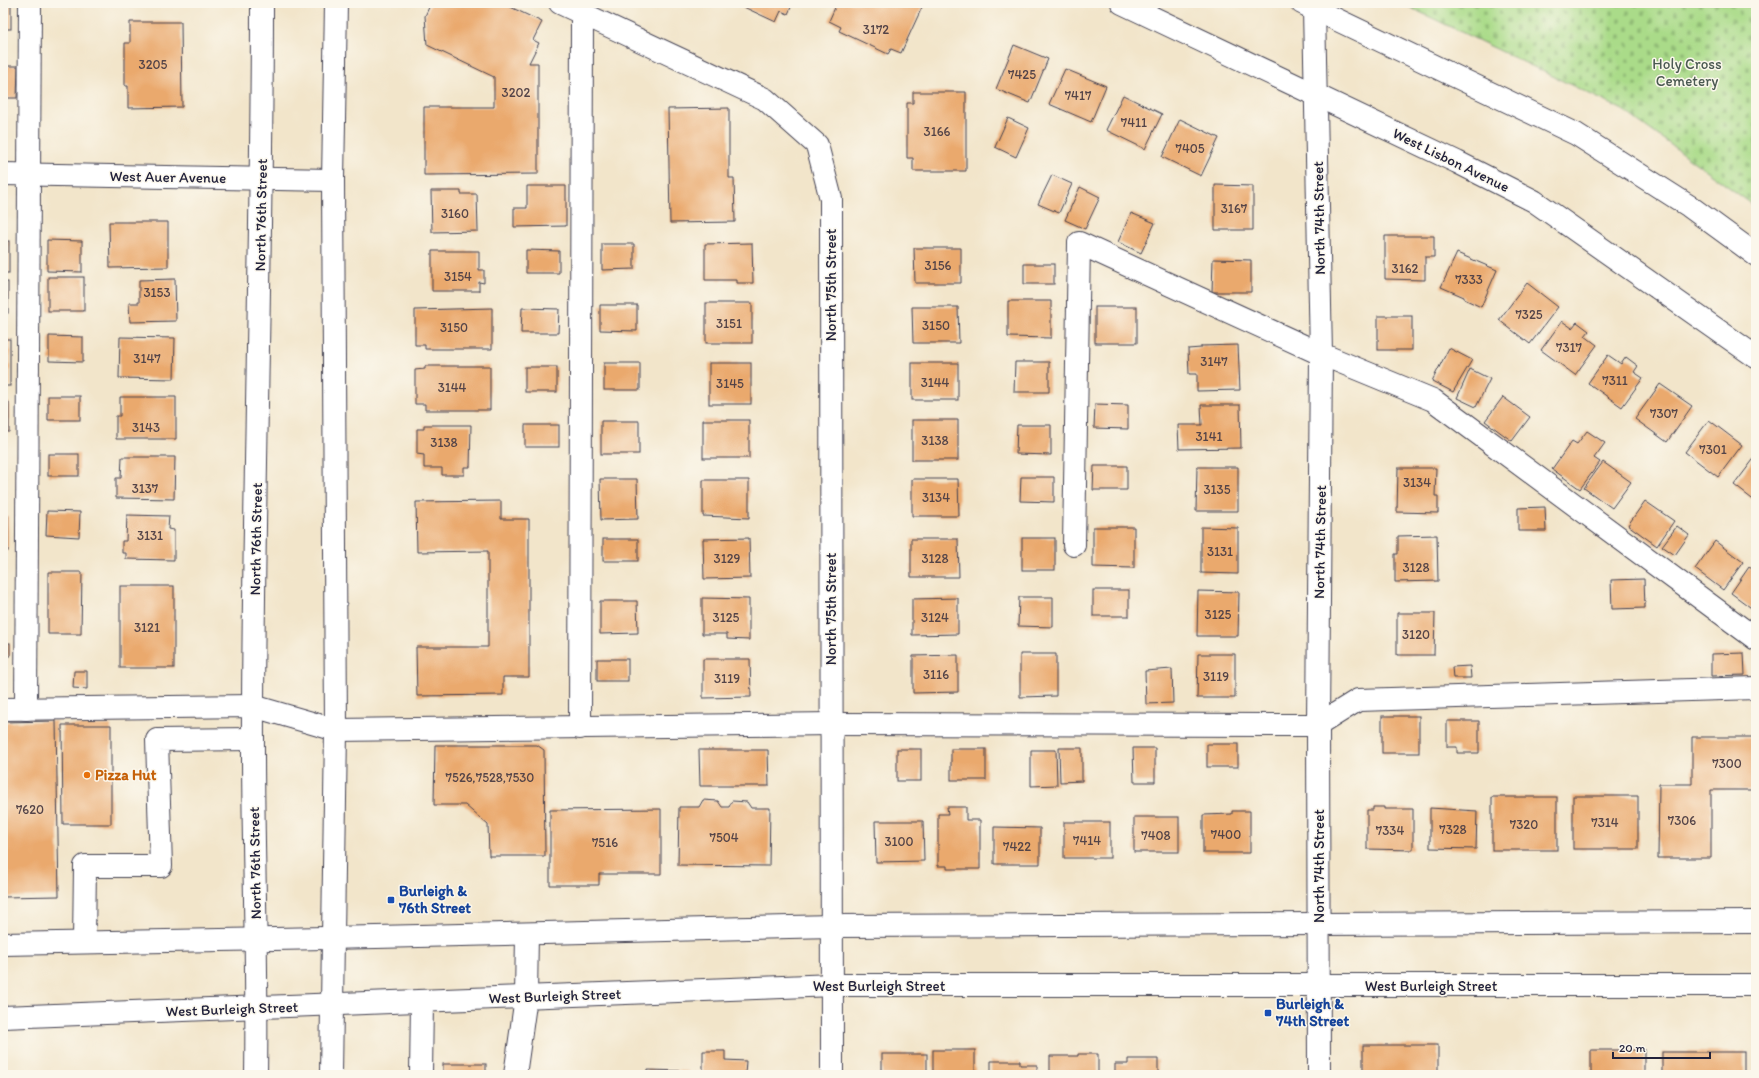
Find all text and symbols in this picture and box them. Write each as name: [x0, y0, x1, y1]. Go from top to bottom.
house number: 3172: [863, 22, 889, 37]
park label: Holy Cross Cemetery: [1652, 55, 1722, 90]
house number: 3205: [139, 57, 168, 72]
house number: 7425: [1008, 67, 1036, 82]
house number: 3202: [502, 85, 531, 100]
house number: 7417: [1065, 88, 1092, 103]
house number: 7411: [1121, 115, 1147, 130]
house number: 3166: [924, 124, 951, 139]
street label: West Lisbon Avenue: [1390, 124, 1512, 196]
house number: 7405: [1175, 141, 1205, 156]
street label: North 76th Street: [251, 158, 271, 272]
street label: North 74th Street: [1309, 161, 1329, 275]
street label: West Auer Avenue: [110, 167, 226, 187]
house number: 3167: [1221, 201, 1248, 216]
house number: 3160: [441, 206, 469, 221]
street label: North 75th Street: [822, 228, 840, 341]
house number: 3156: [925, 258, 952, 273]
house number: 3162: [1392, 261, 1419, 276]
house number: 3154: [444, 269, 472, 284]
house number: 7333: [1455, 272, 1483, 287]
house number: 3153: [143, 285, 171, 300]
house number: 7325: [1515, 307, 1543, 322]
house number: 3151: [716, 316, 742, 331]
house number: 3150: [922, 318, 950, 333]
house number: 3150: [440, 320, 468, 335]
house number: 7317: [1556, 340, 1583, 355]
house number: 3147: [133, 351, 161, 366]
house number: 3147: [1200, 354, 1228, 369]
house number: 7311: [1602, 373, 1628, 388]
house number: 3144: [921, 375, 950, 390]
house number: 3145: [716, 376, 744, 391]
house number: 3144: [438, 380, 467, 395]
house number: 7307: [1650, 406, 1679, 421]
house number: 3143: [132, 420, 160, 435]
house number: 3141: [1196, 429, 1222, 444]
house number: 3138: [921, 433, 949, 448]
house number: 3138: [430, 435, 458, 450]
house number: 7301: [1699, 442, 1727, 457]
house number: 3134: [1403, 475, 1431, 490]
house number: 3137: [132, 481, 159, 496]
street label: North 76th Street: [246, 482, 266, 596]
house number: 3135: [1203, 482, 1231, 497]
street label: North 74th Street: [1310, 485, 1330, 599]
house number: 3134: [922, 490, 950, 505]
house number: 3131: [137, 528, 163, 543]
house number: 3131: [1207, 544, 1233, 559]
house number: 3129: [714, 551, 741, 566]
house number: 3128: [921, 551, 949, 566]
street label: North 75th Street: [822, 552, 840, 665]
house number: 3128: [1402, 560, 1430, 575]
house number: 3125: [1205, 607, 1232, 622]
house number: 3125: [713, 610, 740, 625]
house number: 3124: [921, 610, 949, 625]
house number: 3121: [134, 620, 160, 635]
house number: 3120: [1402, 627, 1430, 642]
house number: 3116: [923, 667, 949, 682]
house number: 3119: [1203, 669, 1229, 684]
house number: 3119: [714, 671, 740, 686]
house number: 7300: [1712, 756, 1742, 771]
place label: Pizza Hut: [95, 766, 157, 784]
marker: Pizza Hut: [82, 770, 92, 780]
house number: 7526,7528,7530: [446, 770, 534, 785]
house number: 7620: [16, 802, 44, 817]
street label: North 76th Street: [245, 806, 265, 920]
street label: North 74th Street: [1310, 809, 1328, 923]
house number: 7306: [1668, 813, 1696, 828]
house number: 7314: [1591, 815, 1619, 830]
house number: 7320: [1510, 817, 1538, 832]
house number: 7328: [1439, 822, 1467, 837]
house number: 7334: [1376, 823, 1404, 838]
house number: 7400: [1211, 827, 1241, 842]
house number: 7408: [1141, 828, 1171, 843]
house number: 7504: [709, 830, 739, 845]
house number: 7414: [1073, 833, 1101, 848]
house number: 3100: [884, 834, 914, 849]
house number: 7516: [592, 835, 618, 850]
house number: 7422: [1003, 839, 1031, 854]
place label: Burleigh & 76th Street: [398, 882, 471, 917]
marker: Burleigh & 76th Street: [386, 895, 396, 905]
street label: West Burleigh Street: [813, 977, 946, 995]
street label: West Burleigh Street: [1365, 977, 1498, 995]
street label: West Burleigh Street: [488, 985, 622, 1007]
place label: Burleigh & 74th Street: [1275, 995, 1349, 1030]
street label: West Burleigh Street: [165, 998, 299, 1020]
marker: Burleigh & 74th Street: [1263, 1008, 1273, 1018]
scale bar: [1613, 1034, 1710, 1060]
text: 20 m: [1619, 1041, 1646, 1055]

